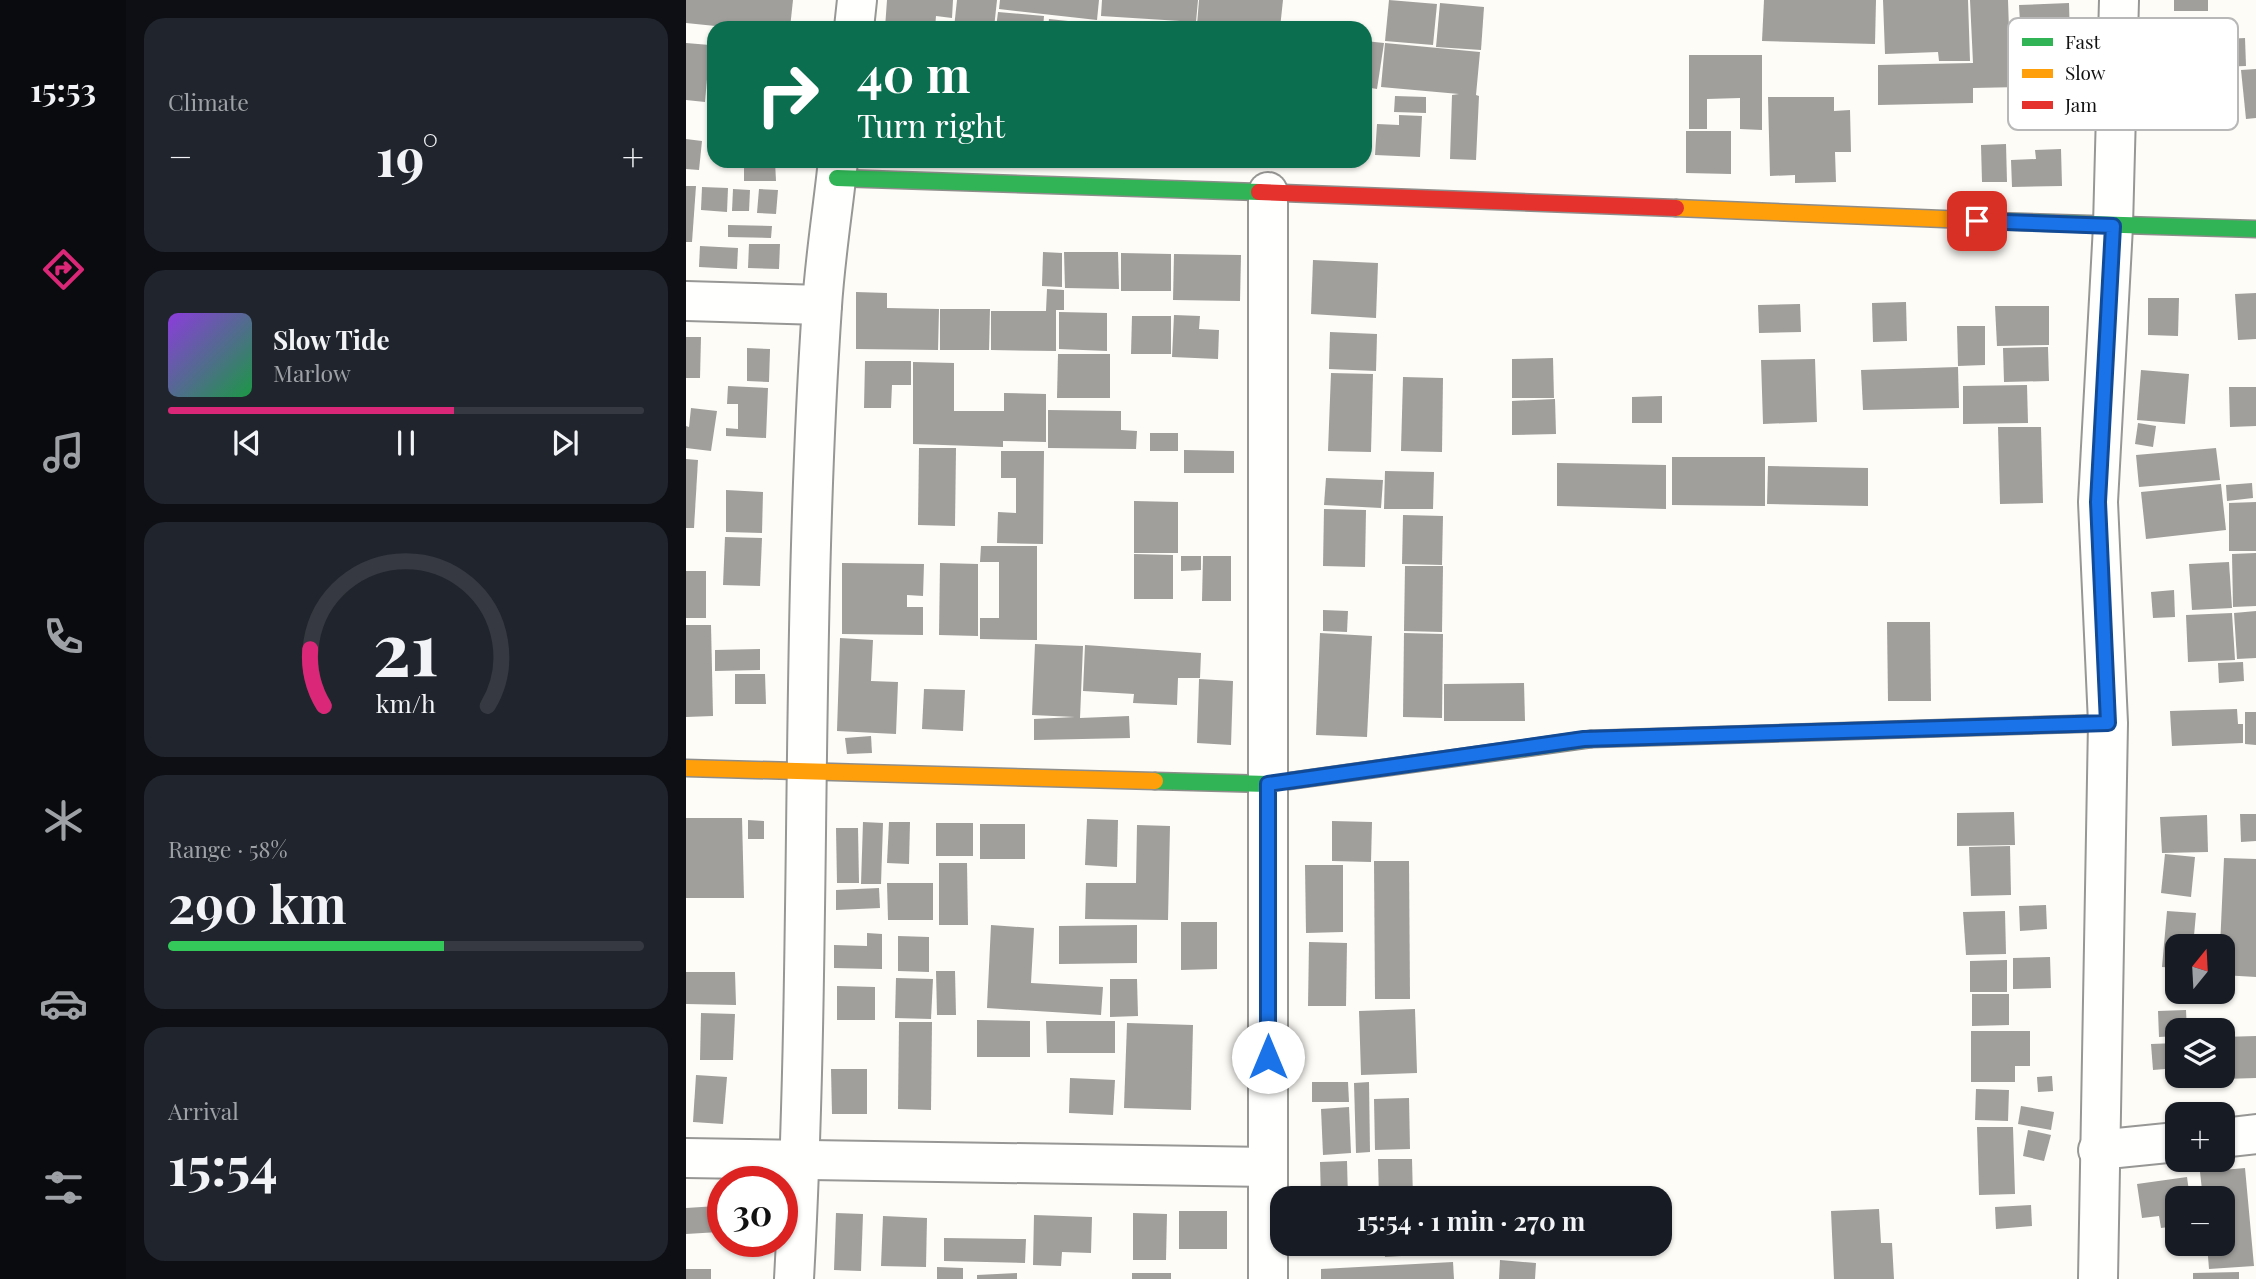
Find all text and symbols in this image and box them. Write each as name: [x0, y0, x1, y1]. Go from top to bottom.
legend: [2008, 18, 2238, 130]
text: Fast: [2065, 28, 2101, 54]
text: 40 m: [857, 40, 970, 105]
icon: right: [742, 49, 833, 140]
text: Slow: [2065, 59, 2106, 85]
text: 15:53: [30, 67, 96, 110]
text: Climate: [168, 86, 249, 117]
text: Jam: [2064, 91, 2097, 117]
text: Turn right: [857, 103, 1005, 146]
text: 19°: [376, 121, 439, 190]
text: −: [168, 130, 193, 181]
text: +: [622, 130, 644, 181]
pin: [1947, 191, 2007, 251]
icon: arrive: [1958, 202, 1996, 240]
icon: directions: [39, 245, 88, 294]
text: Slow Tide: [273, 322, 390, 357]
text: Marlow: [273, 357, 351, 388]
icon: previous: [228, 424, 266, 462]
icon: pause: [387, 424, 425, 462]
icon: next: [546, 424, 584, 462]
icon: music: [39, 428, 88, 477]
text: 21: [373, 597, 439, 694]
icon: phone: [39, 612, 88, 661]
text: km/h: [376, 685, 436, 718]
icon: climate: [39, 796, 88, 845]
text: Range · 58%: [168, 833, 288, 864]
text: 290 km: [168, 868, 346, 937]
north arrow: [2165, 934, 2235, 1004]
map controls: [2165, 934, 2235, 1256]
icon: car: [39, 979, 88, 1028]
button: layers: [2165, 1018, 2235, 1088]
position arrow: [1231, 1020, 1305, 1094]
text: Arrival: [168, 1095, 239, 1126]
button: +: [2165, 1102, 2235, 1172]
text: 15:54: [168, 1130, 278, 1199]
icon: filters: [39, 1163, 88, 1212]
speed limit sign: 30: [707, 1166, 798, 1257]
button: −: [2165, 1186, 2235, 1256]
text: 15:54 · 1 min · 270 m: [1357, 1203, 1585, 1238]

